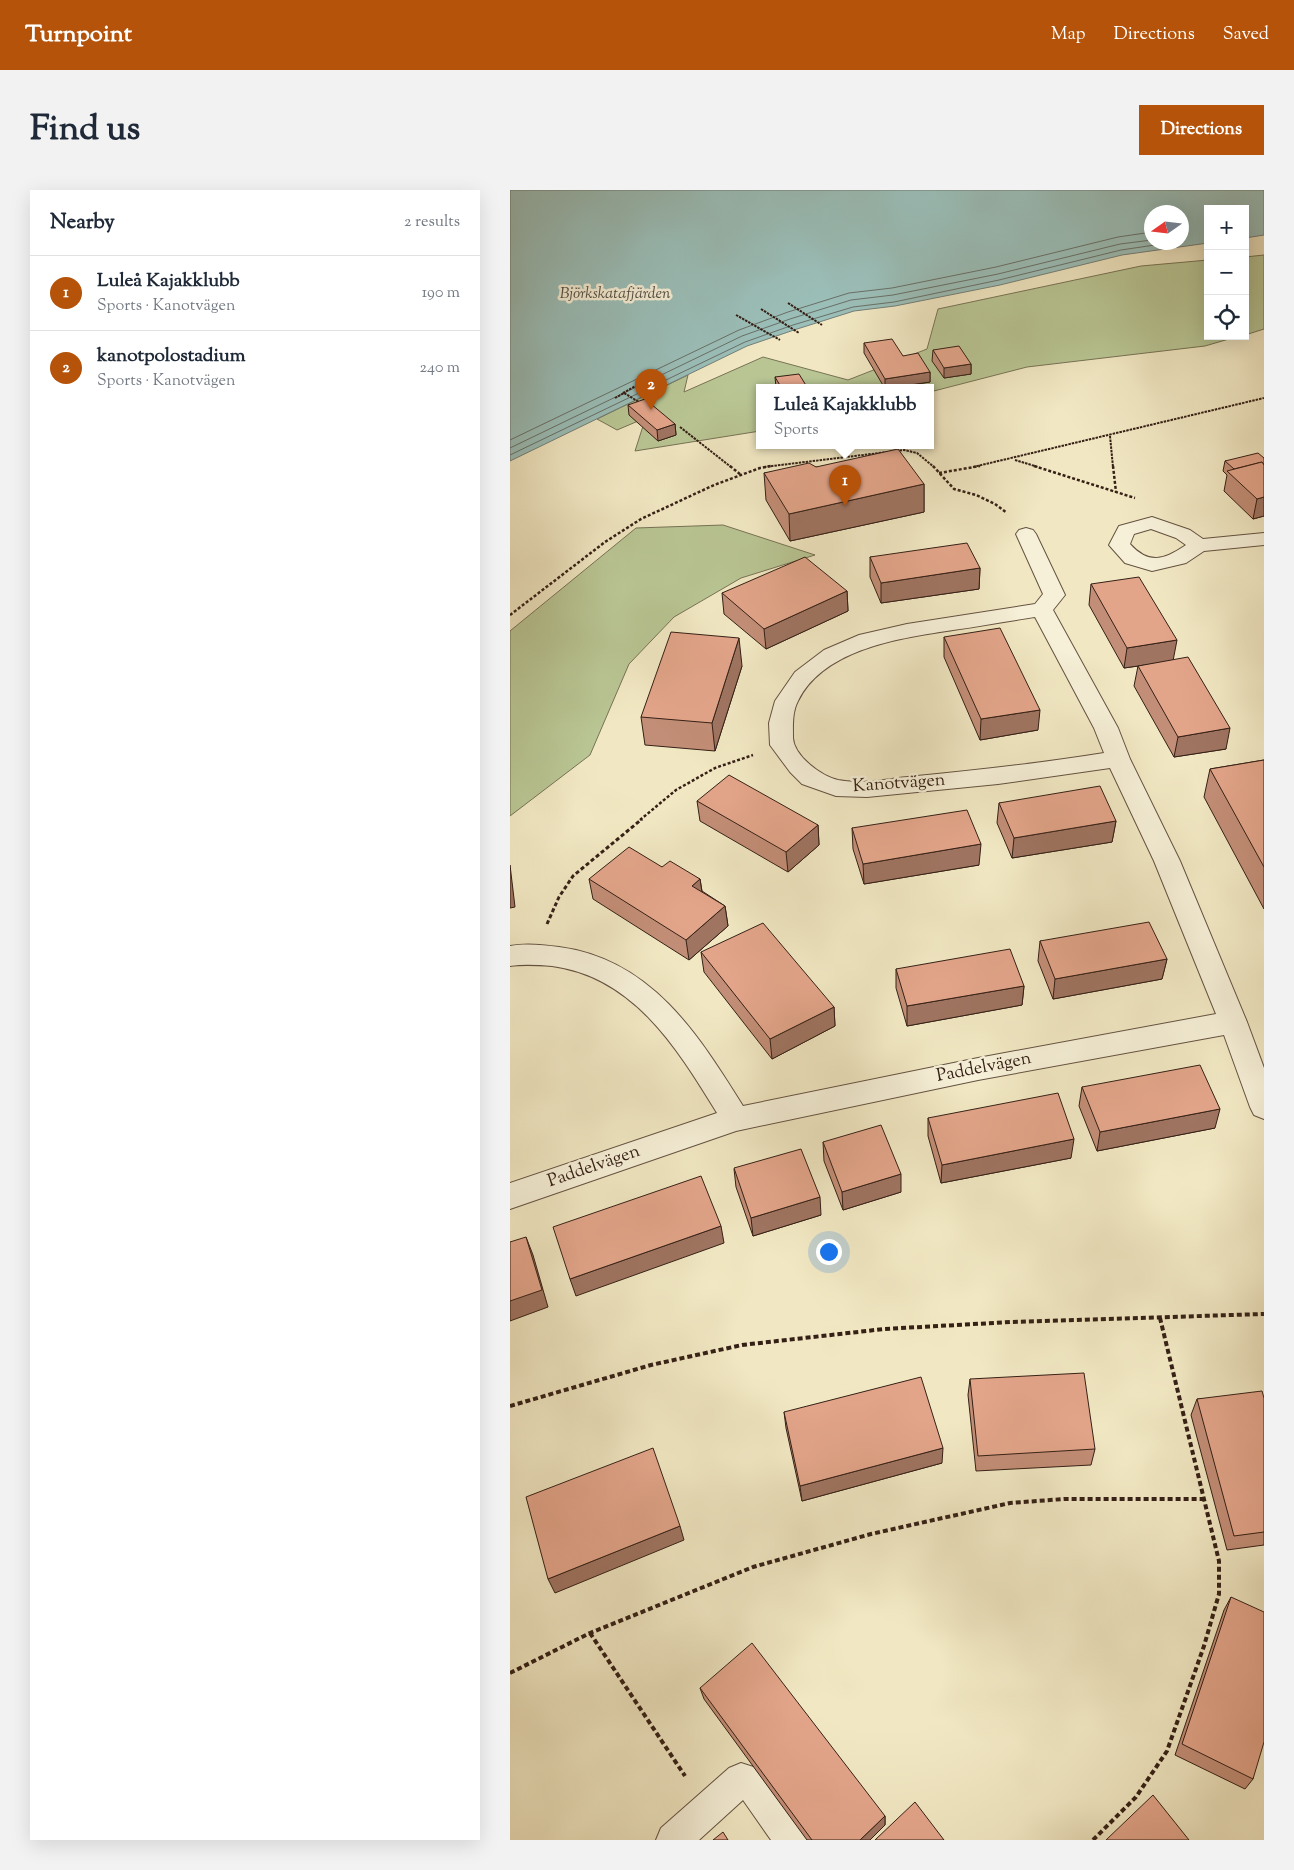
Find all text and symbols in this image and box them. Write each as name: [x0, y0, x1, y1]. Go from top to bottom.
text: Turnpoint: [25, 18, 132, 52]
text: Map: [1051, 22, 1086, 48]
text: Directions: [1114, 22, 1195, 48]
text: Saved: [1223, 22, 1269, 48]
text: Find us: [30, 105, 140, 156]
button: Directions: [1139, 105, 1264, 155]
north arrow: [1144, 205, 1189, 250]
map controls: [1204, 205, 1249, 340]
button: +: [1204, 205, 1249, 250]
text: Nearby: [50, 208, 115, 238]
text: 2 results: [404, 211, 460, 234]
button: −: [1204, 250, 1249, 295]
text: Luleå Kajakklubb: [97, 268, 240, 295]
text: 1: [63, 282, 69, 305]
text: 190 m: [422, 282, 460, 305]
water label: Björkskatafjärden: [560, 283, 671, 306]
text: Sports · Kanotvägen: [97, 295, 235, 318]
button: locate: [1204, 295, 1249, 340]
text: kanotpolostadium: [97, 343, 245, 370]
text: 2: [62, 357, 70, 380]
text: 240 m: [419, 357, 460, 380]
pin: 2: [635, 369, 667, 410]
text: Sports · Kanotvägen: [97, 370, 235, 393]
popup: [756, 384, 934, 449]
text: Luleå Kajakklubb: [774, 392, 916, 419]
text: Sports: [774, 419, 819, 442]
pin: 1: [829, 465, 861, 506]
street label: Kanotvägen: [852, 768, 947, 800]
street label: Paddelvägen: [934, 1046, 1034, 1090]
street label: Paddelvägen: [544, 1139, 644, 1195]
your location: [816, 1239, 842, 1265]

